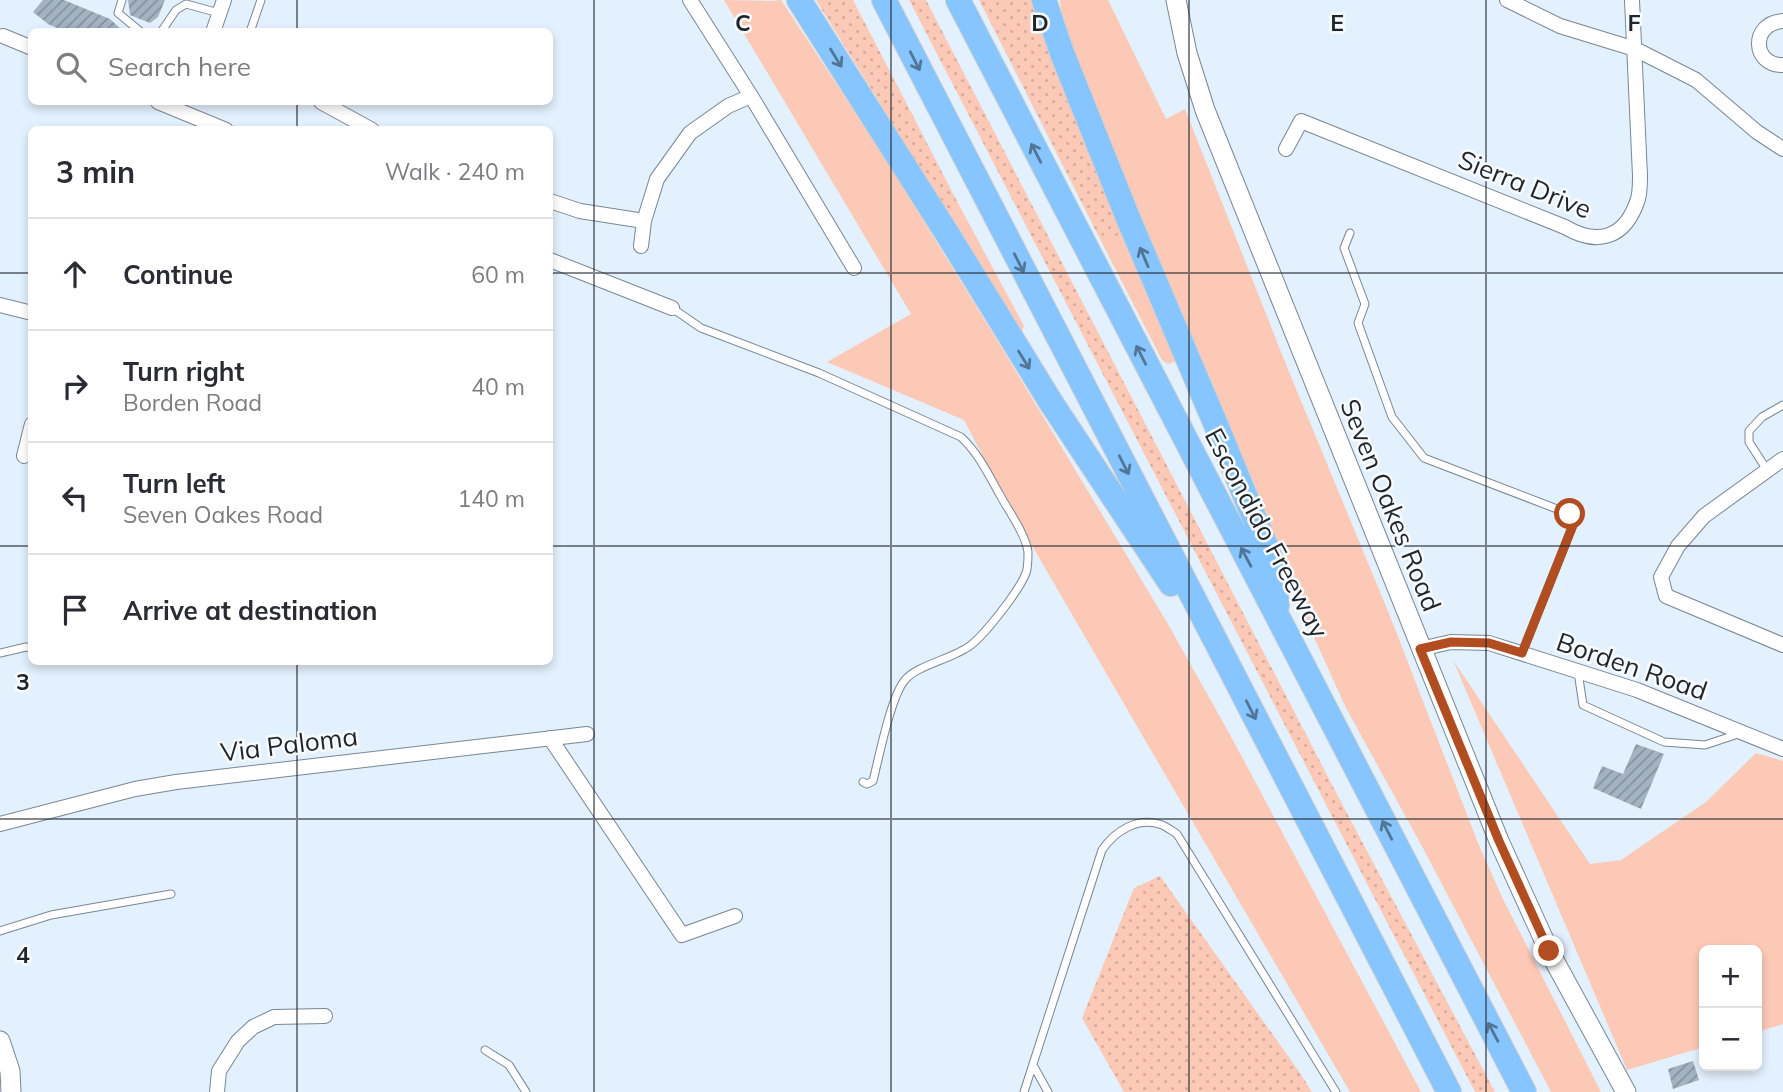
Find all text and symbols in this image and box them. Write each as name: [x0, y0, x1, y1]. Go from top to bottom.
text: C: [735, 8, 751, 37]
text: D: [1031, 8, 1049, 37]
text: E: [1330, 8, 1344, 37]
text: F: [1627, 8, 1641, 37]
search box: [28, 28, 553, 105]
one-way arrow: [829, 47, 843, 67]
icon: search: [52, 48, 90, 86]
text: Search here: [108, 50, 251, 83]
one-way arrow: [908, 50, 922, 70]
street label: Sierra Drive: [1454, 142, 1596, 226]
one-way arrow: [1029, 144, 1043, 164]
text: 3 min: [56, 153, 135, 191]
text: Walk · 240 m: [385, 157, 525, 186]
one-way arrow: [1137, 247, 1150, 268]
one-way arrow: [1013, 252, 1027, 273]
icon: ahead: [56, 255, 94, 293]
text: Continue: [123, 258, 233, 291]
text: 60 m: [471, 260, 525, 289]
one-way arrow: [1134, 345, 1147, 366]
one-way arrow: [1018, 349, 1032, 369]
text: Turn right: [123, 355, 244, 388]
icon: right: [56, 367, 94, 405]
text: 40 m: [471, 372, 525, 401]
text: Borden Road: [123, 388, 262, 417]
street label: Seven Oakes Road: [1333, 394, 1449, 616]
street label: Escondido Freeway: [1198, 422, 1336, 644]
one-way arrow: [1118, 454, 1131, 475]
text: Turn left: [123, 467, 225, 500]
icon: left: [56, 479, 94, 517]
text: 140 m: [457, 484, 525, 513]
route start: [1554, 498, 1585, 529]
text: Seven Oakes Road: [123, 500, 323, 529]
one-way arrow: [1239, 547, 1253, 568]
icon: arrive: [56, 591, 94, 629]
text: Arrive at destination: [123, 594, 378, 627]
street label: Borden Road: [1552, 625, 1712, 707]
text: 3: [16, 667, 30, 696]
one-way arrow: [1245, 699, 1258, 720]
street label: Via Paloma: [218, 719, 360, 769]
one-way arrow: [1380, 820, 1394, 841]
route end: [1533, 935, 1564, 966]
text: 4: [16, 940, 30, 969]
map controls: [1699, 945, 1762, 1071]
button: +: [1699, 945, 1762, 1008]
button: −: [1699, 1008, 1762, 1071]
one-way arrow: [1485, 1022, 1499, 1042]

